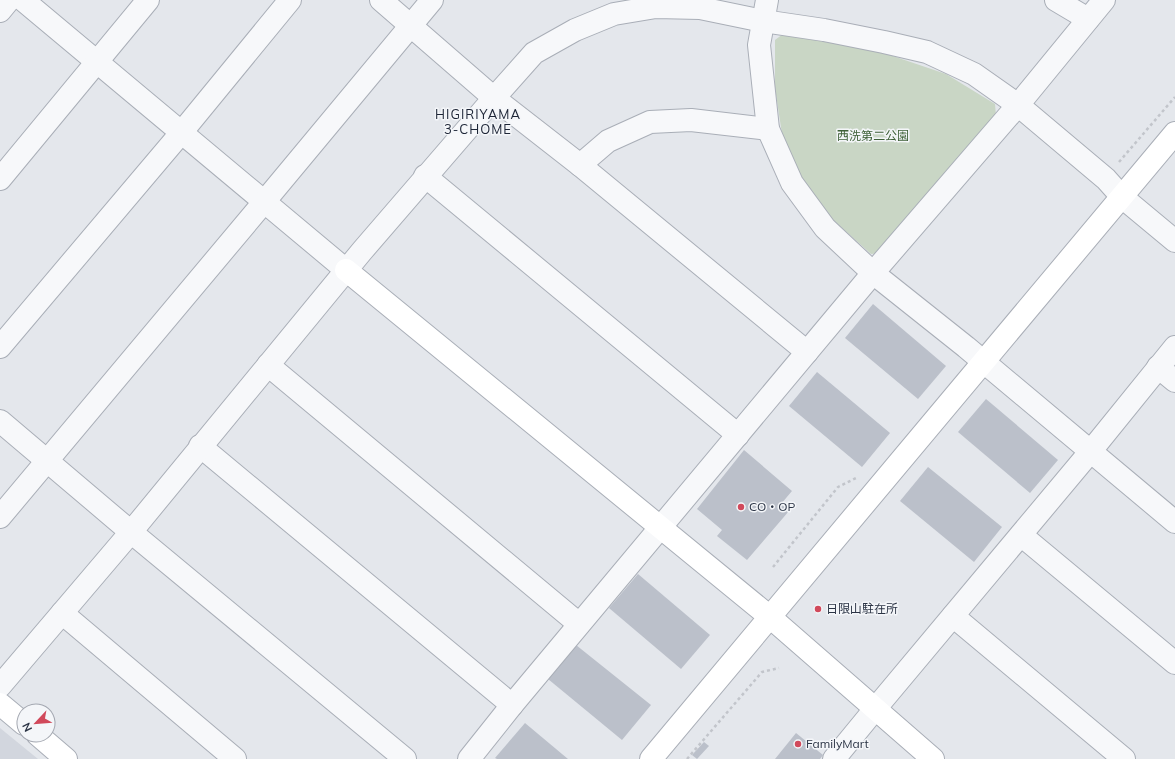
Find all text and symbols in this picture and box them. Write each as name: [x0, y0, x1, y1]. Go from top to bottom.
district label: HIGIRIYAMA 3-CHOME: [435, 106, 521, 137]
park label: 西洗第二公園: [837, 128, 909, 143]
place label: CO・OP: [749, 499, 795, 514]
marker: CO・OP: [736, 502, 746, 512]
place label: 日限山駐在所: [826, 601, 898, 616]
marker: 日限山駐在所: [813, 604, 823, 614]
north arrow: [16, 703, 56, 743]
text: N: [19, 721, 35, 734]
place label: FamilyMart: [806, 736, 869, 751]
marker: FamilyMart: [793, 739, 803, 749]

